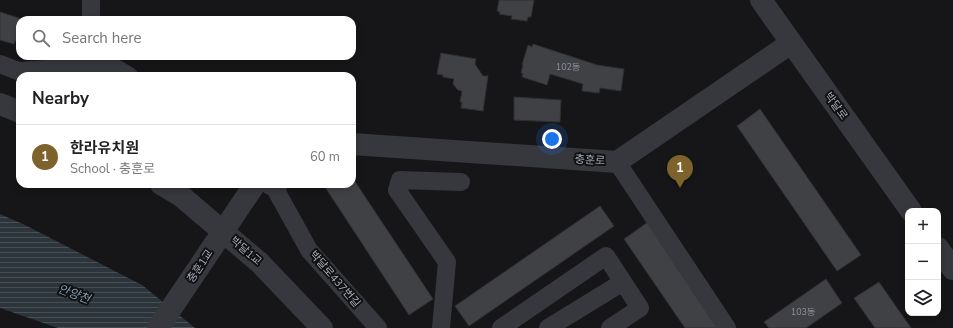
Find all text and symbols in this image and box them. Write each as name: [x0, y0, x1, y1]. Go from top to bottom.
search box: [16, 16, 356, 60]
icon: search: [30, 27, 52, 49]
text: Search here: [62, 28, 142, 48]
house number: 102동: [556, 61, 580, 73]
text: Nearby: [32, 87, 89, 110]
street label: 박달로: [821, 89, 851, 123]
your location: [542, 129, 562, 149]
text: 한라유치원: [70, 138, 139, 158]
text: 1: [41, 148, 49, 166]
text: 60 m: [310, 148, 340, 166]
street label: 충훈로: [574, 151, 606, 169]
pin: 1: [667, 155, 693, 188]
text: School · 충훈로: [70, 160, 155, 178]
map controls: [905, 208, 941, 316]
button: +: [905, 208, 941, 244]
street label: 박달1교: [227, 233, 265, 269]
button: −: [905, 244, 941, 280]
street label: 충훈1교: [183, 246, 217, 286]
street label: 박달로437번길: [306, 248, 364, 310]
button: layers: [905, 280, 941, 316]
water label: 안양천: [56, 281, 94, 308]
house number: 103동: [791, 306, 815, 318]

